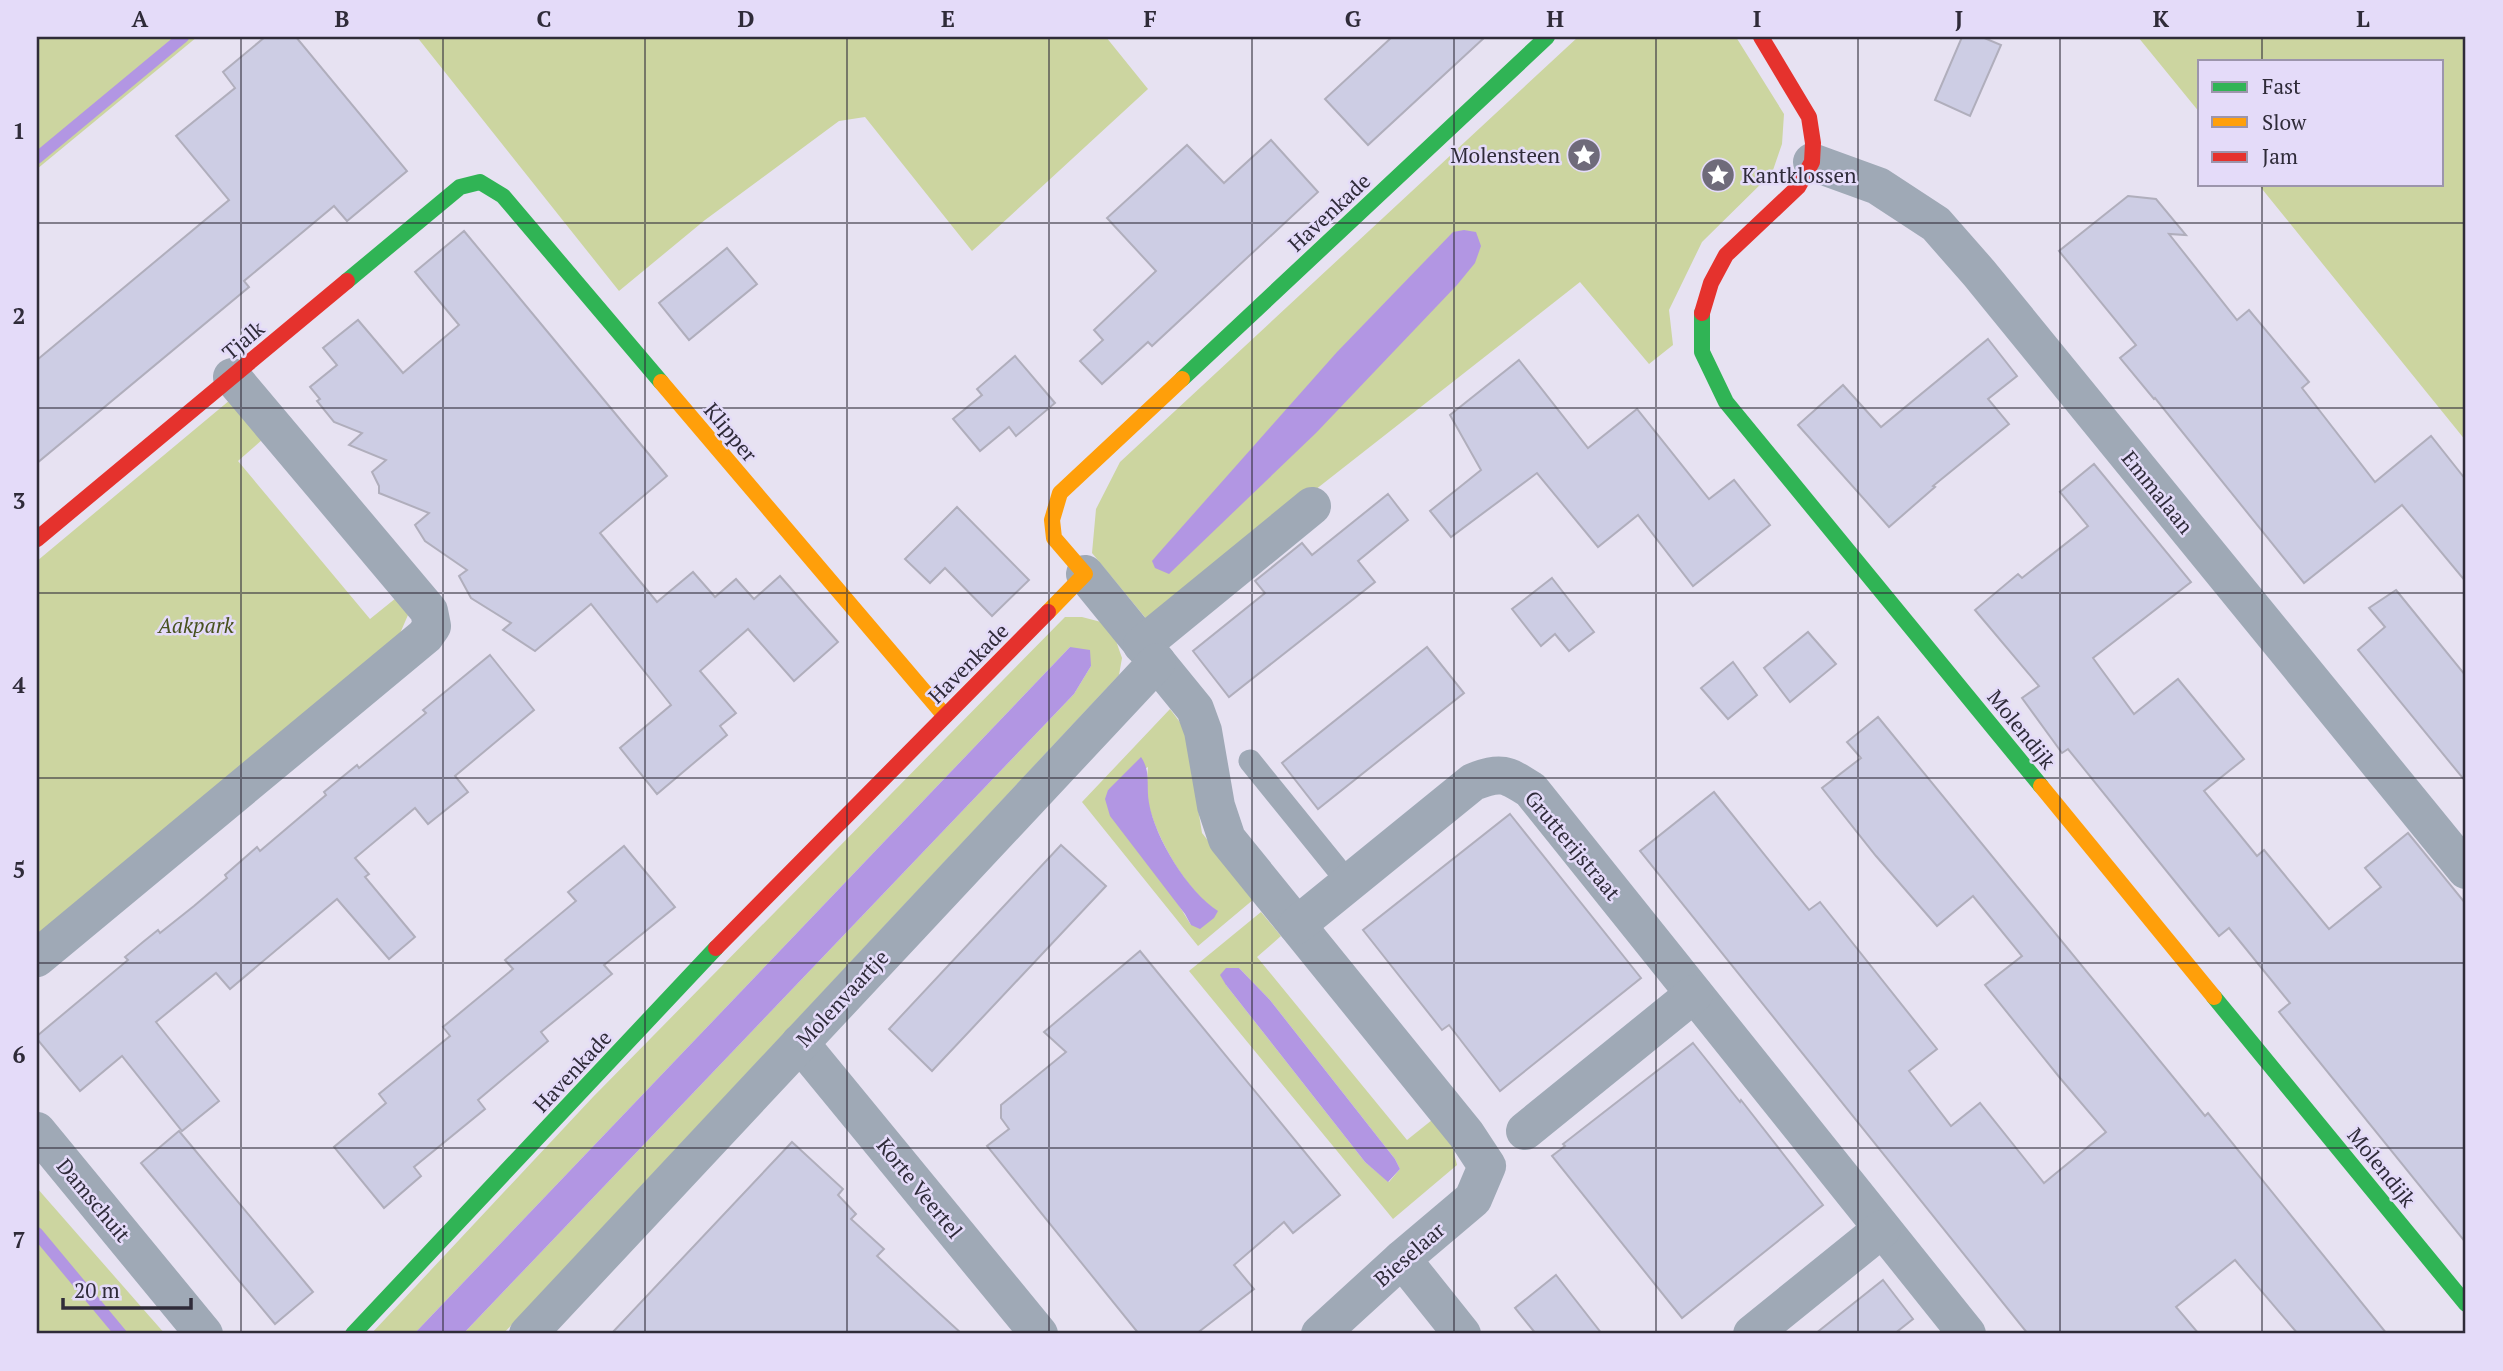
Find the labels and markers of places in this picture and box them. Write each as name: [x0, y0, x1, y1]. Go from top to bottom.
place icon: Molensteen: [1565, 136, 1603, 174]
place label: Molensteen: [1450, 141, 1561, 169]
place icon: Kantklossen: [1699, 156, 1737, 194]
place label: Kantklossen: [1742, 161, 1857, 189]

